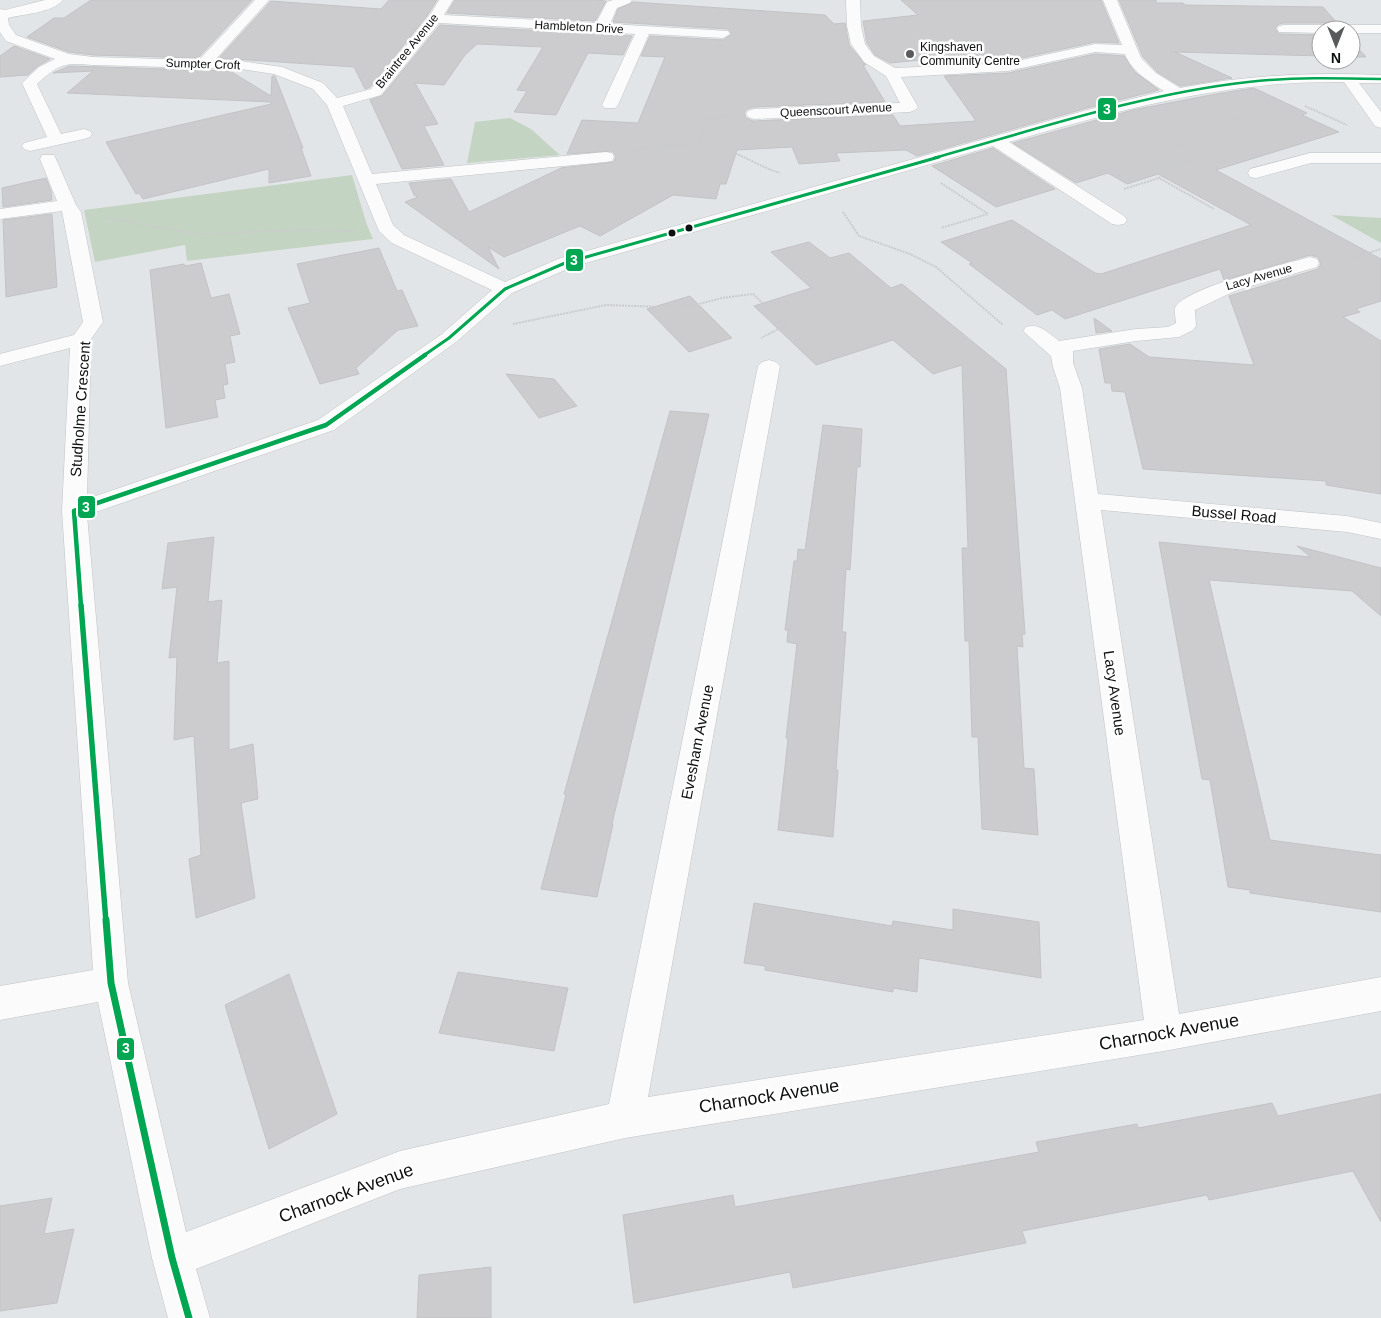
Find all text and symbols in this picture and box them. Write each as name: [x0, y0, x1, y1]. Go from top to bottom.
street label: Braintree Avenue: [373, 11, 442, 91]
street label: Hambleton Drive: [534, 18, 624, 36]
north arrow: [1311, 20, 1361, 70]
place label: Kingshaven Community Centre: [920, 40, 1020, 68]
marker: Kingshaven Community Centre: [904, 48, 916, 60]
text: N: [1331, 50, 1341, 66]
street label: Sumpter Croft: [165, 56, 241, 72]
line badge: 3: [1097, 97, 1117, 121]
street label: Queenscourt Avenue: [780, 100, 893, 120]
text: 3: [1103, 101, 1111, 117]
unlabelled marker: [684, 223, 694, 233]
unlabelled marker: [667, 228, 677, 238]
line badge: 3: [565, 248, 584, 272]
text: 3: [570, 252, 578, 268]
street label: Lacy Avenue: [1224, 261, 1294, 293]
street label: Studholme Crescent: [67, 340, 93, 477]
line badge: 3: [77, 495, 96, 519]
text: 3: [82, 499, 90, 515]
street label: Bussel Road: [1191, 502, 1277, 526]
street label: Lacy Avenue: [1101, 649, 1129, 737]
street label: Evesham Avenue: [678, 683, 716, 801]
street label: Charnock Avenue: [1097, 1010, 1241, 1054]
line badge: 3: [116, 1037, 135, 1061]
text: 3: [122, 1040, 130, 1056]
street label: Charnock Avenue: [697, 1075, 841, 1117]
street label: Charnock Avenue: [276, 1159, 416, 1227]

